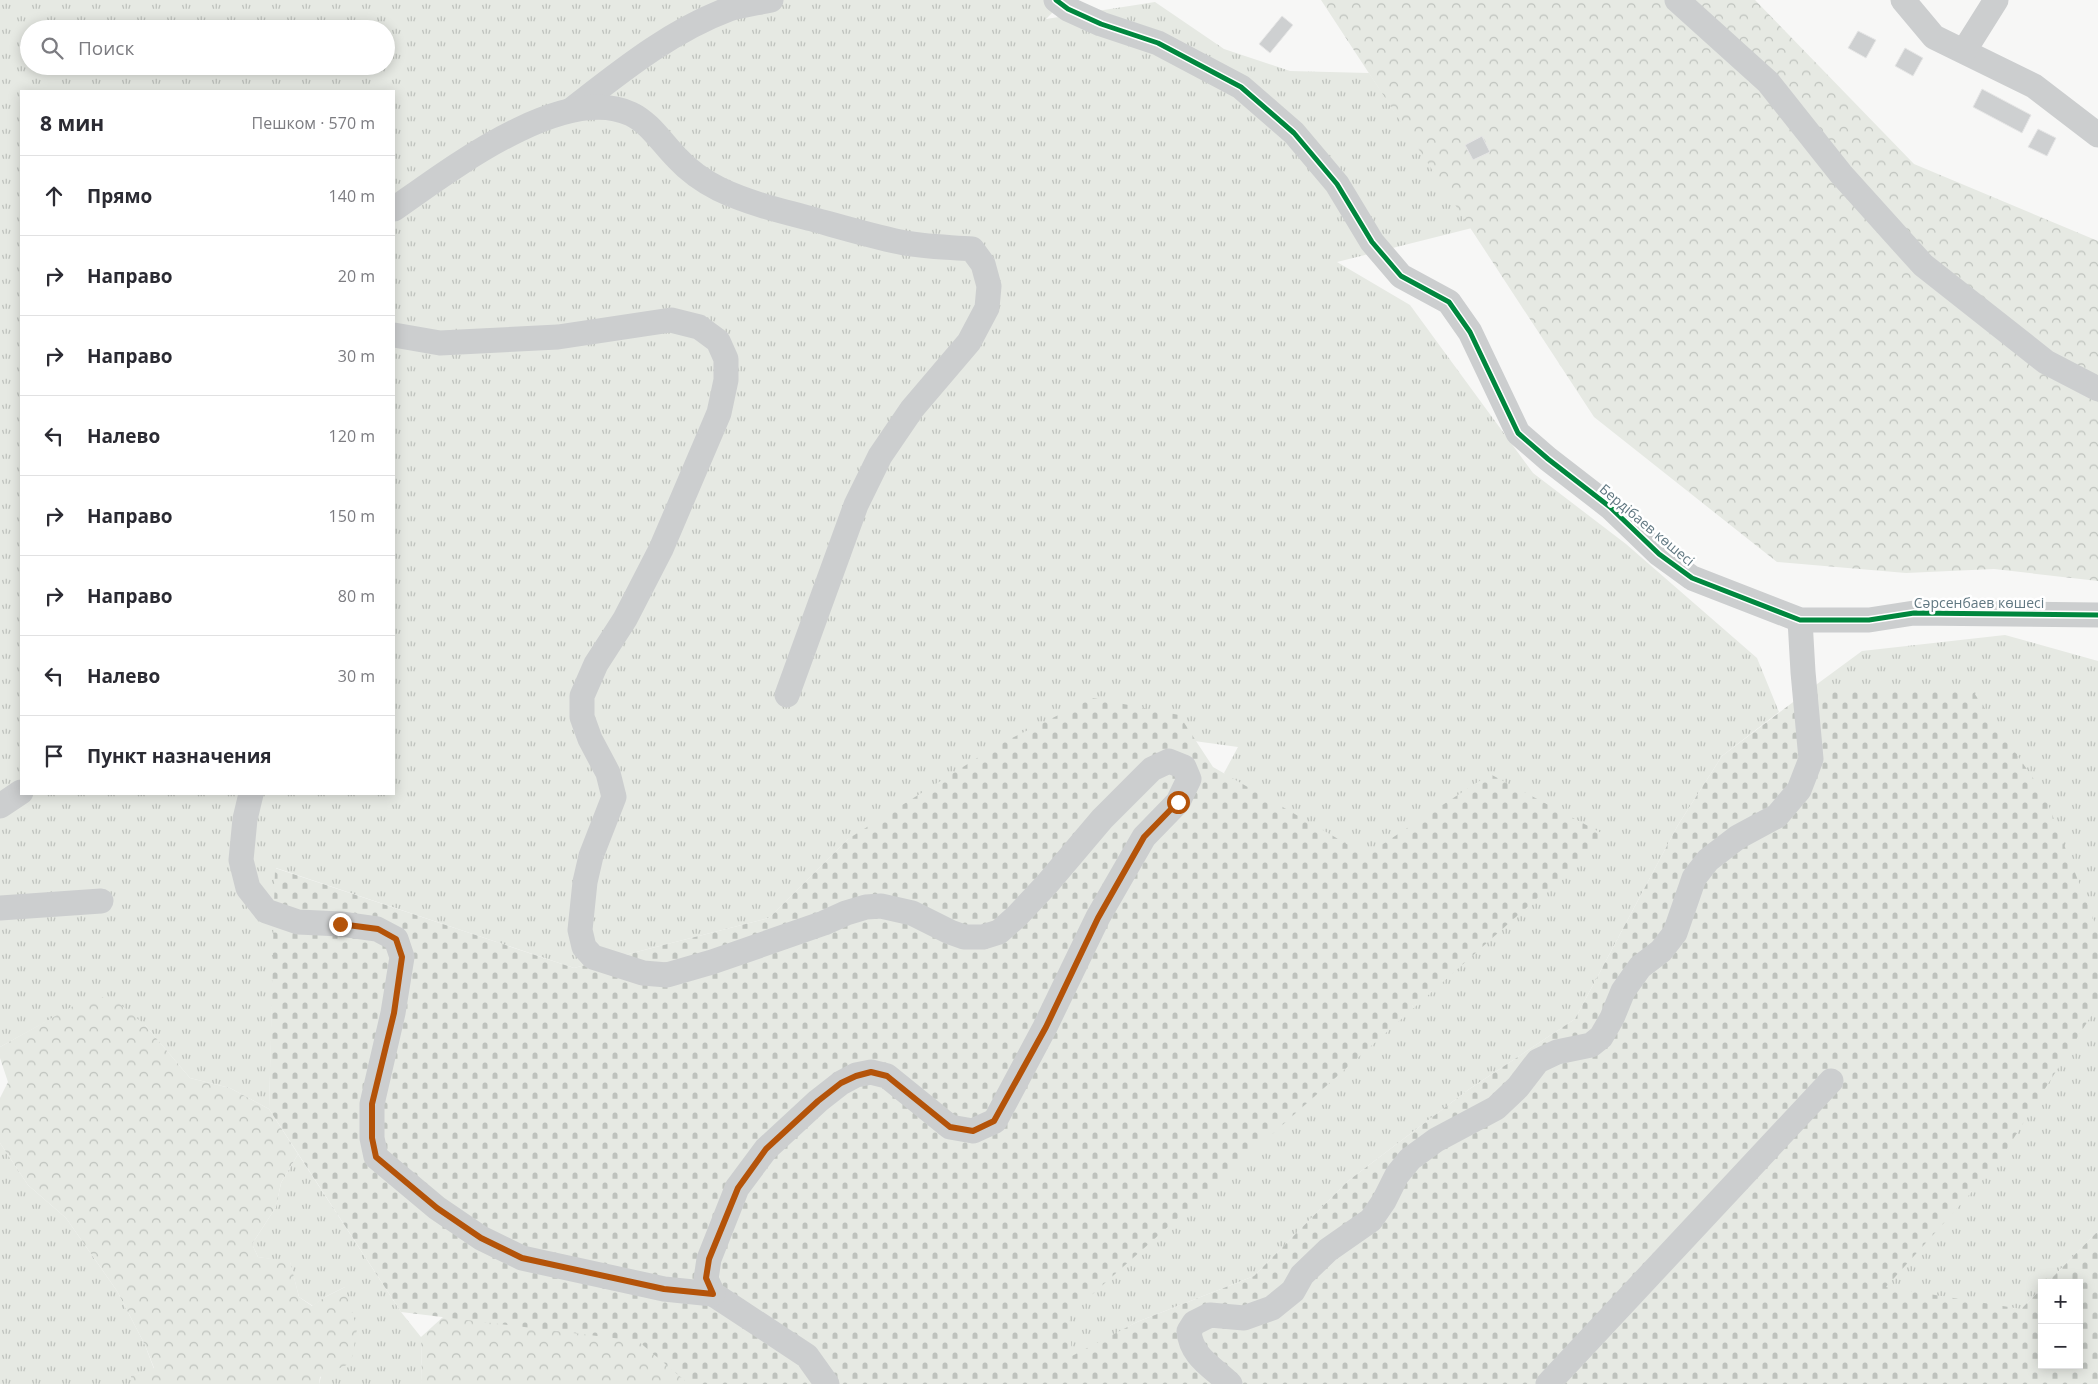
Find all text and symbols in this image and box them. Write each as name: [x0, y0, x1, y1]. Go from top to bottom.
search box: [20, 20, 395, 75]
icon: search: [38, 34, 66, 62]
text: Поиск: [78, 35, 134, 61]
text: 8 мин: [40, 109, 104, 137]
text: Пешком · 570 m: [252, 112, 375, 134]
icon: ahead: [40, 182, 68, 210]
text: Прямо: [87, 183, 152, 209]
text: 140 m: [329, 185, 375, 207]
icon: right: [40, 262, 68, 290]
text: Направо: [87, 263, 173, 289]
text: 20 m: [338, 265, 375, 287]
icon: right: [40, 342, 68, 370]
text: Направо: [87, 343, 173, 369]
text: 30 m: [338, 345, 375, 367]
icon: left: [40, 422, 68, 450]
text: Налево: [87, 423, 160, 449]
text: 120 m: [329, 425, 375, 447]
street label: Бердібаев көшесі: [1596, 479, 1699, 570]
icon: right: [40, 502, 68, 530]
text: Направо: [87, 503, 173, 529]
text: 150 m: [329, 505, 375, 527]
icon: right: [40, 582, 68, 610]
text: Направо: [87, 583, 173, 609]
text: 80 m: [338, 585, 375, 607]
street label: Сәрсенбаев көшесі: [1914, 593, 2044, 612]
icon: left: [40, 662, 68, 690]
text: Налево: [87, 663, 160, 689]
text: 30 m: [338, 665, 375, 687]
icon: arrive: [40, 742, 68, 770]
text: Пункт назначения: [87, 743, 272, 769]
route start: [1167, 791, 1190, 814]
route end: [329, 913, 352, 936]
map controls: [2038, 1279, 2083, 1369]
button: +: [2038, 1279, 2083, 1324]
button: −: [2038, 1324, 2083, 1369]

